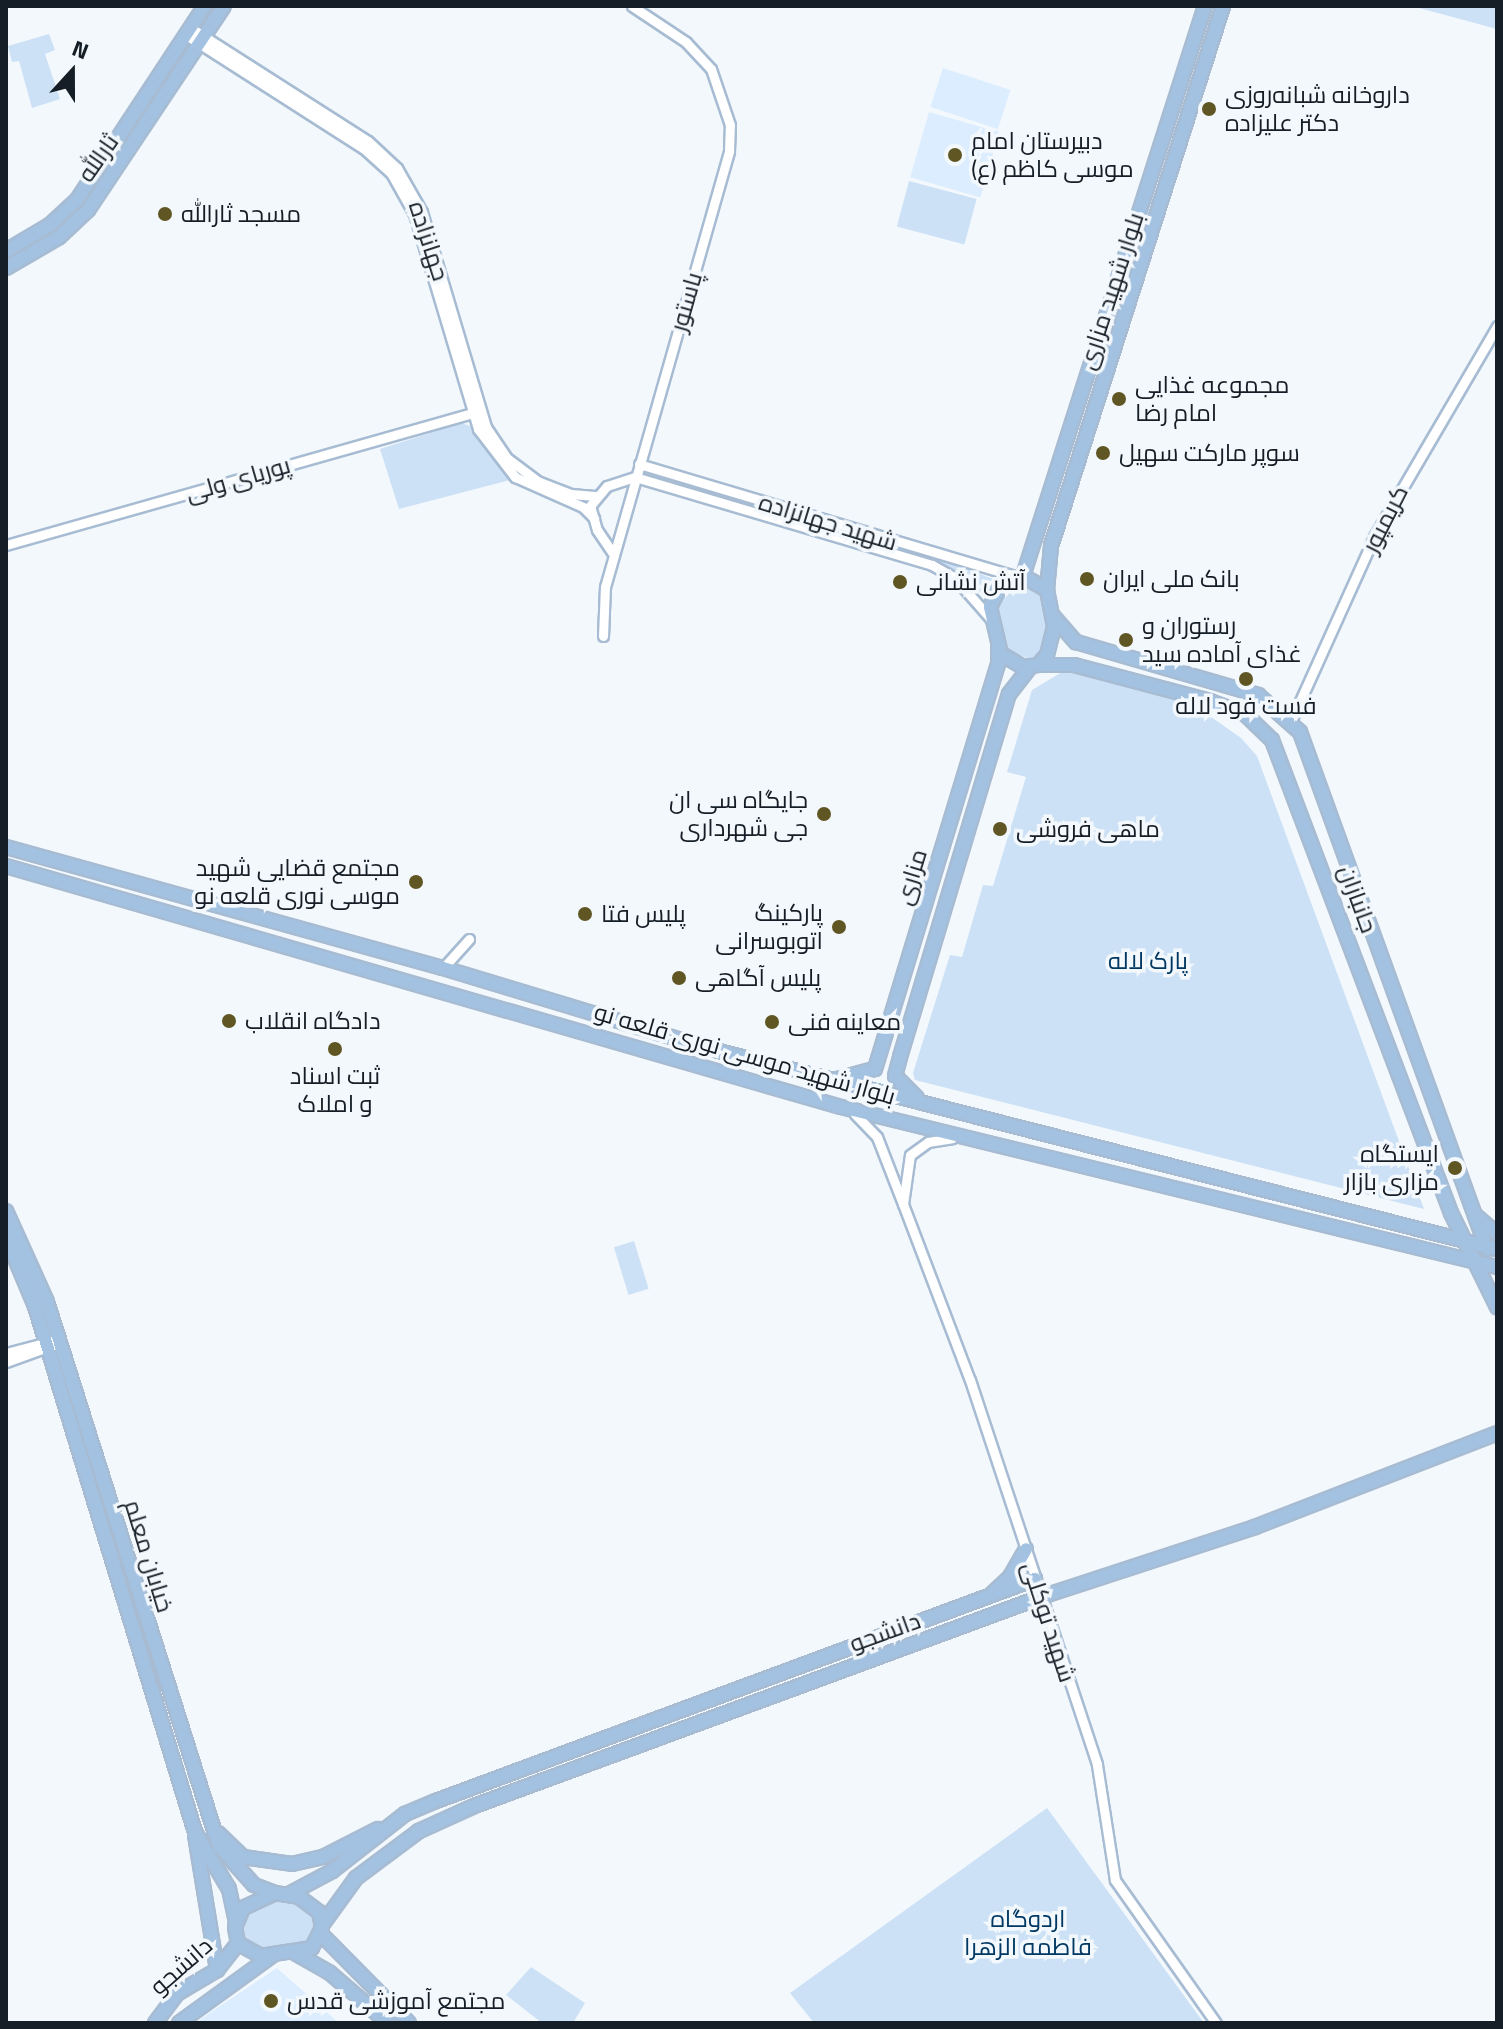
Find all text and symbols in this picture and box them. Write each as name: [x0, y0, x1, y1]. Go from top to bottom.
text: N: [67, 31, 94, 68]
north arrow: [32, 32, 112, 112]
place label: داروخانه شبانه‌روزی دکتر علیزاده: [1225, 81, 1410, 137]
marker: داروخانه شبانه‌روزی دکتر علیزاده: [1200, 100, 1218, 118]
place label: دبیرستان امام موسی کاظم (ع): [971, 127, 1134, 183]
street label: ثارالله: [71, 129, 125, 187]
marker: دبیرستان امام موسی کاظم (ع): [946, 146, 964, 164]
street label: جهانزاده: [403, 198, 455, 284]
place label: مسجد ثارالله: [181, 200, 301, 228]
marker: مسجد ثارالله: [156, 205, 174, 223]
street label: بلوار شهید مزاری: [1072, 209, 1150, 373]
street label: پاستور: [664, 269, 708, 335]
place label: مجموعه غذایی امام رضا: [1135, 371, 1289, 427]
marker: مجموعه غذایی امام رضا: [1110, 390, 1128, 408]
place label: سوپر مارکت سهیل: [1119, 439, 1300, 467]
marker: سوپر مارکت سهیل: [1094, 444, 1112, 462]
street label: پوریای ولی: [182, 450, 294, 508]
street label: کریمپور: [1356, 480, 1414, 558]
street label: شهید جهانزاده: [756, 487, 900, 557]
place label: بانک ملی ایران: [1103, 565, 1240, 593]
place label: آتش نشانی: [916, 568, 1026, 596]
marker: بانک ملی ایران: [1078, 570, 1096, 588]
marker: آتش نشانی: [891, 573, 909, 591]
place label: رستوران و غذای آماده سید: [1142, 612, 1302, 668]
marker: رستوران و غذای آماده سید: [1117, 631, 1135, 649]
marker: فست فود لاله: [1237, 670, 1255, 688]
place label: فست فود لاله: [1175, 692, 1317, 720]
place label: جایگاه سی ان جی شهرداری: [669, 786, 808, 842]
marker: جایگاه سی ان جی شهرداری: [815, 805, 833, 823]
place label: ماهی فروشی: [1016, 815, 1160, 843]
marker: ماهی فروشی: [991, 820, 1009, 838]
street label: مزاری: [889, 846, 933, 908]
place label: مجتمع قضایی شهید موسی نوری قلعه نو: [194, 854, 400, 910]
street label: جانبازان: [1333, 861, 1383, 937]
marker: مجتمع قضایی شهید موسی نوری قلعه نو: [407, 873, 425, 891]
place label: پارکینگ اتوبوسرانی: [715, 899, 823, 955]
place label: پلیس فتا: [601, 900, 686, 928]
marker: پلیس فتا: [576, 905, 594, 923]
marker: پارکینگ اتوبوسرانی: [830, 918, 848, 936]
park label: پارک لاله: [1108, 947, 1188, 975]
place label: پلیس آگاهی: [695, 964, 821, 992]
marker: پلیس آگاهی: [670, 969, 688, 987]
street label: بلوار شهید موسی نوری قلعه نو: [591, 997, 899, 1111]
place label: دادگاه انقلاب: [245, 1007, 380, 1035]
place label: معاینه فنی: [788, 1008, 901, 1036]
marker: دادگاه انقلاب: [220, 1012, 238, 1030]
marker: معاینه فنی: [763, 1013, 781, 1031]
marker: ثبت اسناد و املاک: [326, 1040, 344, 1058]
place label: ثبت اسناد و املاک: [290, 1062, 380, 1118]
place label: ایستگاه مزاری بازار: [1344, 1140, 1439, 1196]
marker: ایستگاه مزاری بازار: [1446, 1159, 1464, 1177]
street label: خیابان معلم: [118, 1496, 180, 1616]
street label: شهید توکلی: [1016, 1558, 1082, 1686]
street label: دانشجو: [846, 1606, 924, 1658]
park label: اردوگاه فاطمه الزهرا: [964, 1905, 1092, 1961]
street label: دانشجو: [144, 1931, 218, 2001]
place label: مجتمع آموزشی قدس: [287, 1987, 505, 2015]
marker: مجتمع آموزشی قدس: [262, 1992, 280, 2010]

